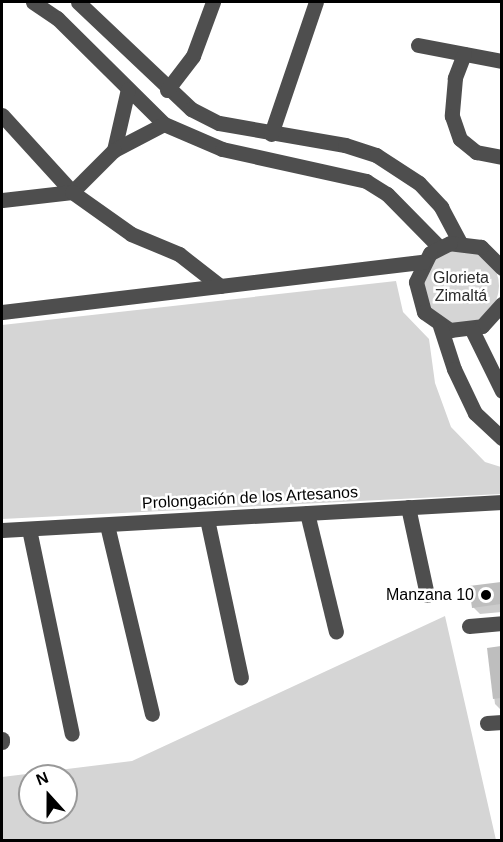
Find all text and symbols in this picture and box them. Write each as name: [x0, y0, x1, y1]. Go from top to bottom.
park label: Glorieta Zimaltá: [433, 268, 489, 306]
street label: Prolongación de los Artesanos: [141, 483, 359, 513]
place label: Manzana 10: [386, 585, 474, 605]
marker: Manzana 10: [479, 588, 493, 602]
north arrow: [18, 764, 78, 824]
text: N: [34, 769, 51, 789]

